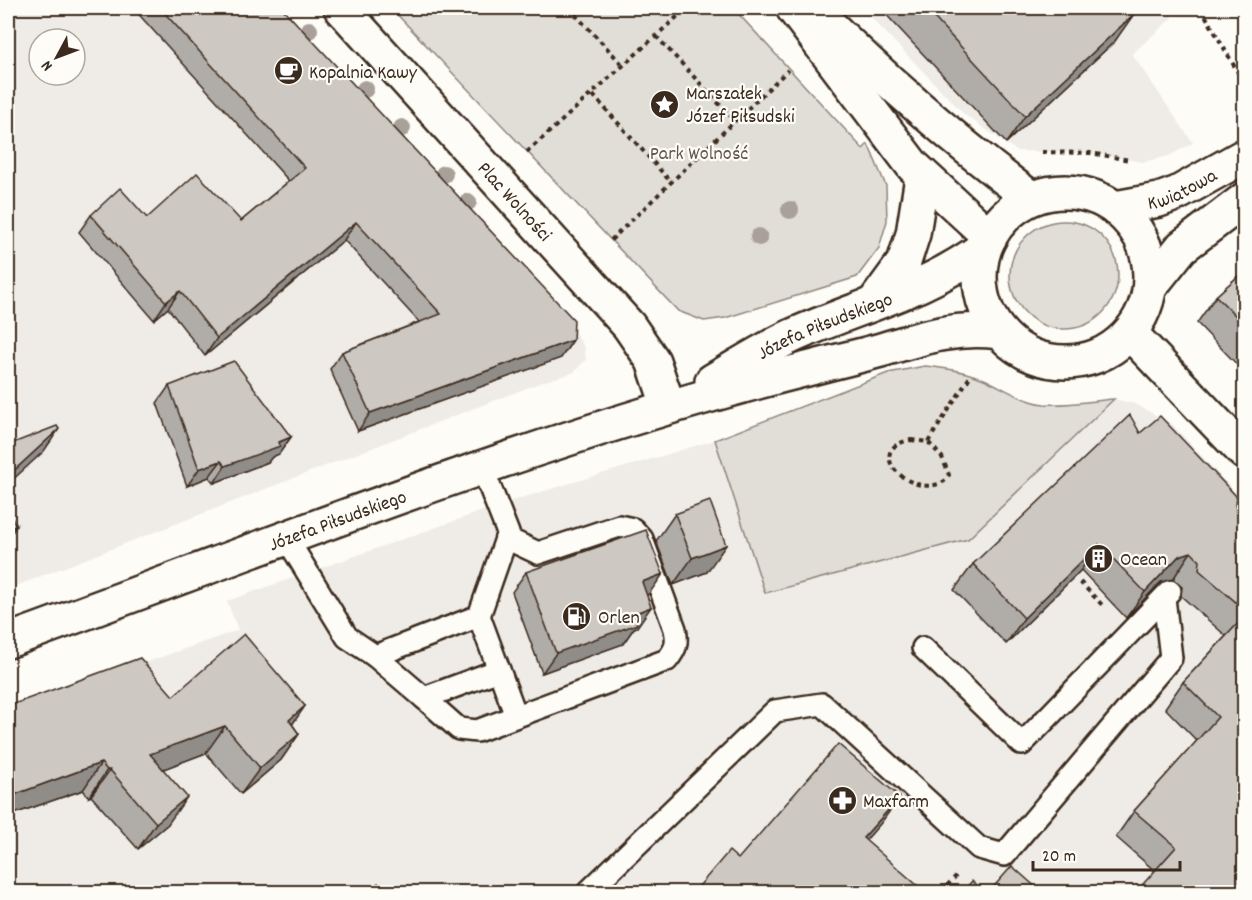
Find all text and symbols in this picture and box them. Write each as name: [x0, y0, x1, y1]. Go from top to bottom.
north arrow: [27, 27, 87, 87]
text: N: [36, 55, 59, 76]
cafe icon: Kopalnia Kawy: [272, 55, 304, 87]
place label: Kopalnia Kawy: [309, 60, 418, 88]
place label: Marszałek Józef Piłsudski: [686, 81, 795, 132]
place icon: Marszałek Józef Piłsudski: [649, 88, 681, 120]
park label: Park Wolność: [650, 141, 748, 169]
street label: Plac Wolności: [470, 156, 557, 249]
street label: Kwiatowa: [1146, 163, 1223, 219]
street label: Józefa Piłsudskiego: [753, 287, 897, 369]
street label: Józefa Piłsudskiego: [265, 484, 411, 560]
building icon: Ocean: [1083, 542, 1115, 574]
place label: Ocean: [1120, 547, 1167, 575]
fuel station icon: Orlen: [561, 600, 593, 632]
place label: Orlen: [598, 605, 640, 633]
pharmacy icon: Maxfarm: [826, 784, 858, 816]
place label: Maxfarm: [863, 789, 929, 817]
scale bar: [1033, 834, 1180, 872]
text: 20 m: [1042, 845, 1076, 870]

